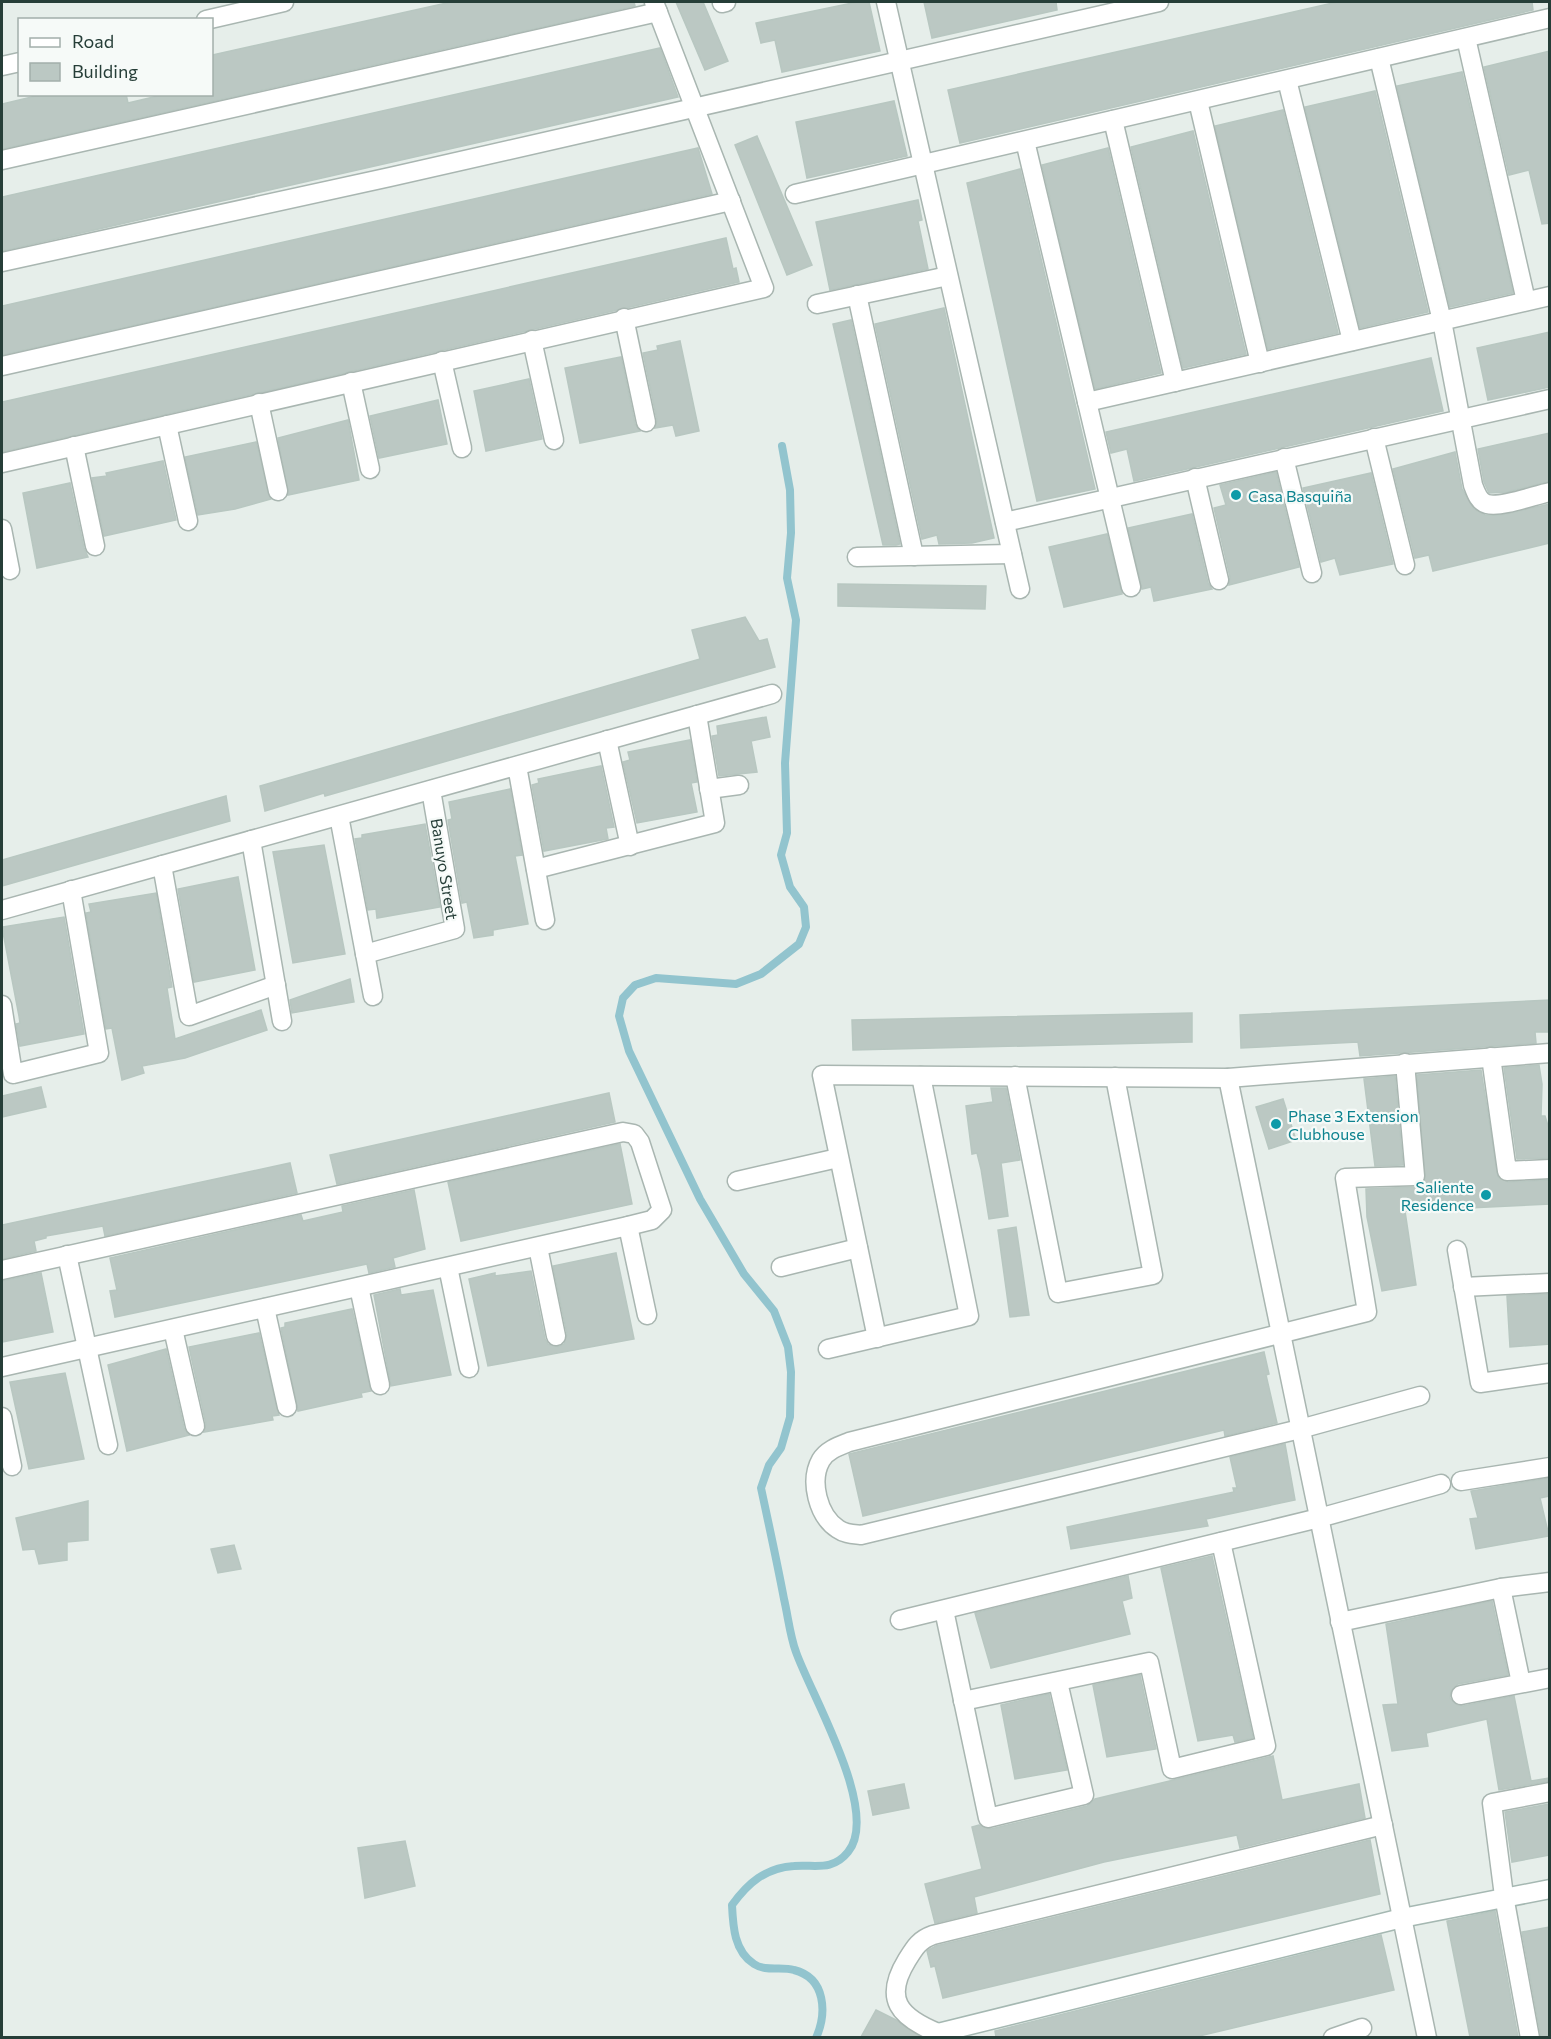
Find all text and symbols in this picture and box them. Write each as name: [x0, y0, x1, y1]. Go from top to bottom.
legend: [18, 18, 213, 96]
text: Road: [72, 30, 114, 52]
text: Building: [72, 60, 138, 82]
place label: Casa Basquiña: [1248, 486, 1352, 505]
marker: Casa Basquiña: [1229, 488, 1243, 502]
street label: Banuyo Street: [428, 817, 462, 922]
place label: Phase 3 Extension Clubhouse: [1288, 1106, 1419, 1143]
marker: Phase 3 Extension Clubhouse: [1269, 1117, 1283, 1131]
place label: Saliente Residence: [1401, 1177, 1474, 1214]
marker: Saliente Residence: [1479, 1188, 1493, 1202]

